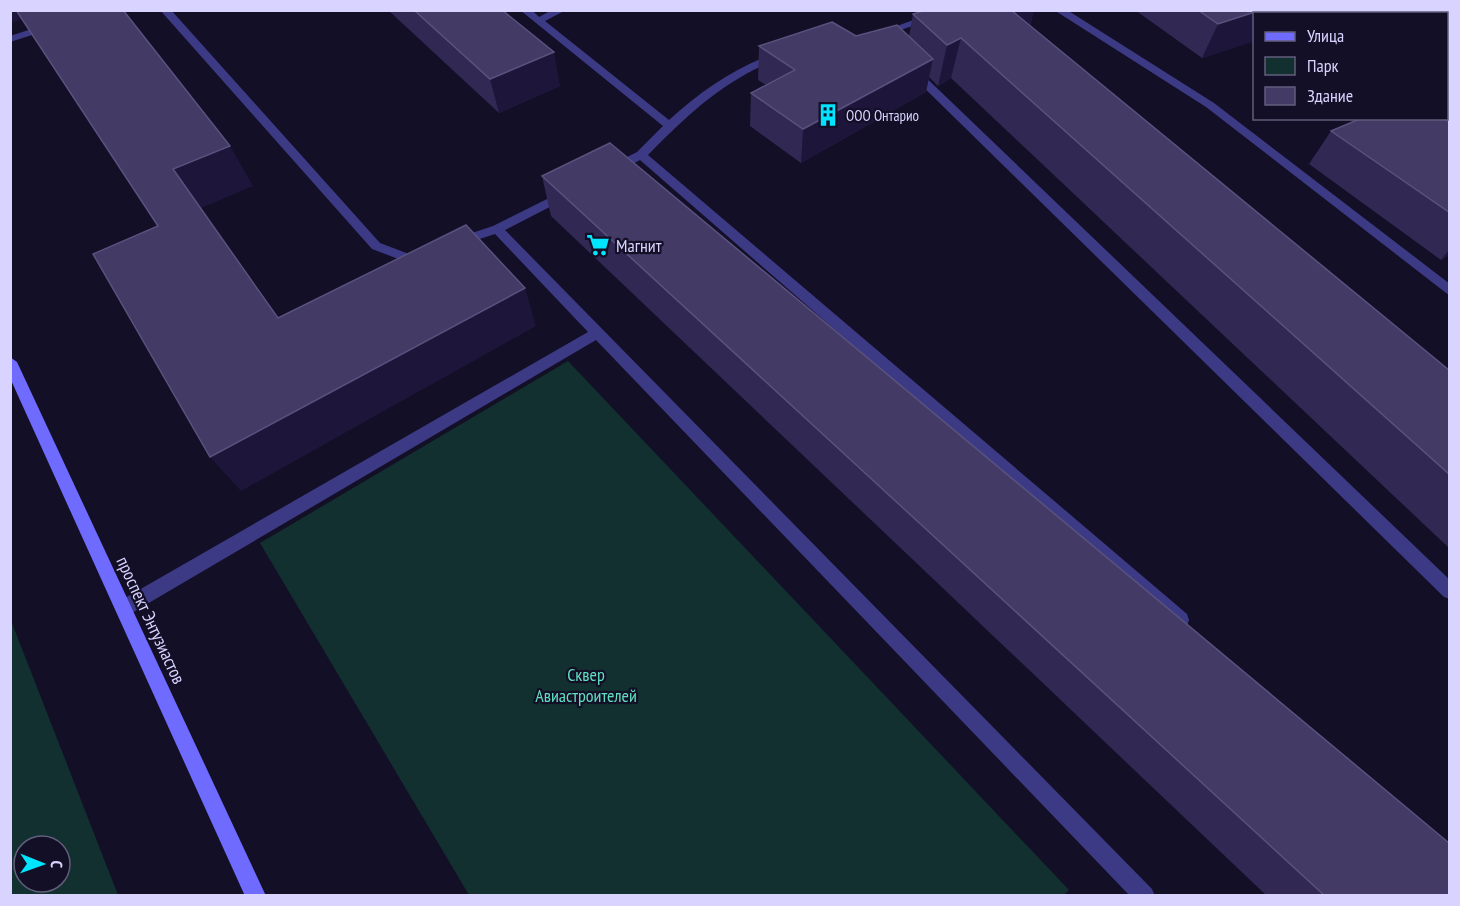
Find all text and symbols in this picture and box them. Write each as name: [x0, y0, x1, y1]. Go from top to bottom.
legend: [1253, 12, 1448, 120]
text: Улица: [1307, 24, 1344, 47]
text: Парк: [1307, 54, 1338, 77]
text: Здание: [1307, 84, 1353, 107]
building icon: ООО Онтарио: [815, 102, 841, 128]
place label: ООО Онтарио: [846, 106, 919, 125]
supermarket icon: Магнит: [585, 232, 611, 258]
place label: Магнит: [616, 234, 662, 257]
street label: проспект Энтузиастов: [111, 553, 191, 687]
park label: Сквер Авиастроителей: [535, 663, 637, 707]
north arrow: [12, 834, 72, 894]
text: С: [47, 860, 67, 869]

